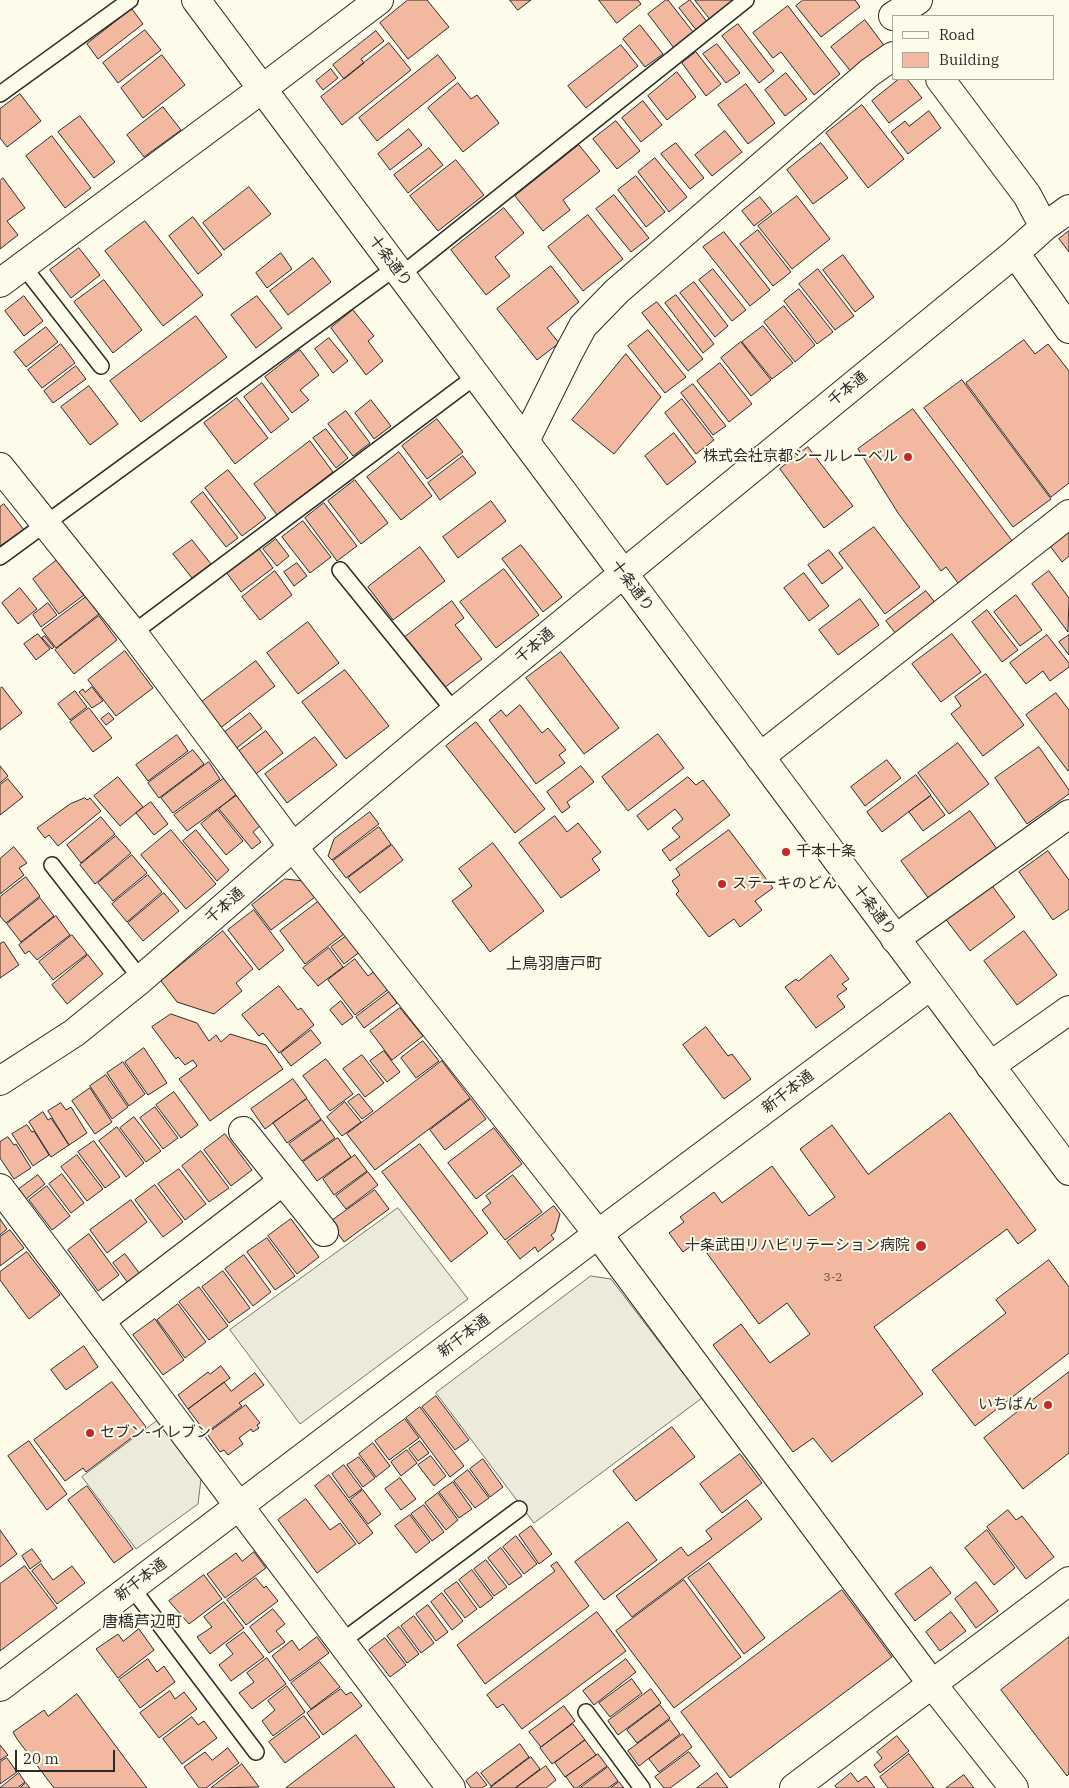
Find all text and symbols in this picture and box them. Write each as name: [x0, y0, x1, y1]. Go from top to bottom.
legend: [892, 15, 1054, 80]
text: Road: [939, 25, 975, 44]
text: Building: [939, 50, 999, 69]
street label: 十条通り: [365, 232, 415, 290]
street label: 千本通: [825, 368, 871, 410]
place label: 株式会社京都シールレーベル: [703, 448, 898, 466]
marker: 株式会社京都シールレーベル: [902, 451, 914, 463]
street label: 十条通り: [607, 557, 657, 615]
street label: 千本通: [512, 625, 558, 667]
place label: 千本十条: [796, 843, 856, 861]
marker: 千本十条: [780, 846, 792, 858]
place label: ステーキのどん: [732, 875, 837, 893]
marker: ステーキのどん: [716, 878, 728, 890]
street label: 十条通り: [849, 881, 899, 939]
street label: 千本通: [202, 884, 248, 928]
district label: 上鳥羽唐戸町: [506, 954, 602, 974]
street label: 新千本通: [759, 1067, 817, 1117]
place label: 十条武田リハビリテーション病院: [685, 1237, 910, 1255]
marker: 十条武田リハビリテーション病院: [914, 1239, 928, 1253]
house number: 3-2: [823, 1271, 843, 1285]
street label: 新千本通: [435, 1311, 493, 1361]
place label: いちばん: [978, 1396, 1038, 1414]
marker: いちばん: [1042, 1399, 1054, 1411]
place label: セブン-イレブン: [100, 1424, 211, 1442]
marker: セブン-イレブン: [84, 1427, 96, 1439]
street label: 新千本通: [112, 1555, 170, 1605]
district label: 唐橋芦辺町: [102, 1612, 182, 1632]
scale bar: [18, 1740, 118, 1772]
text: 20 m: [23, 1749, 59, 1768]

